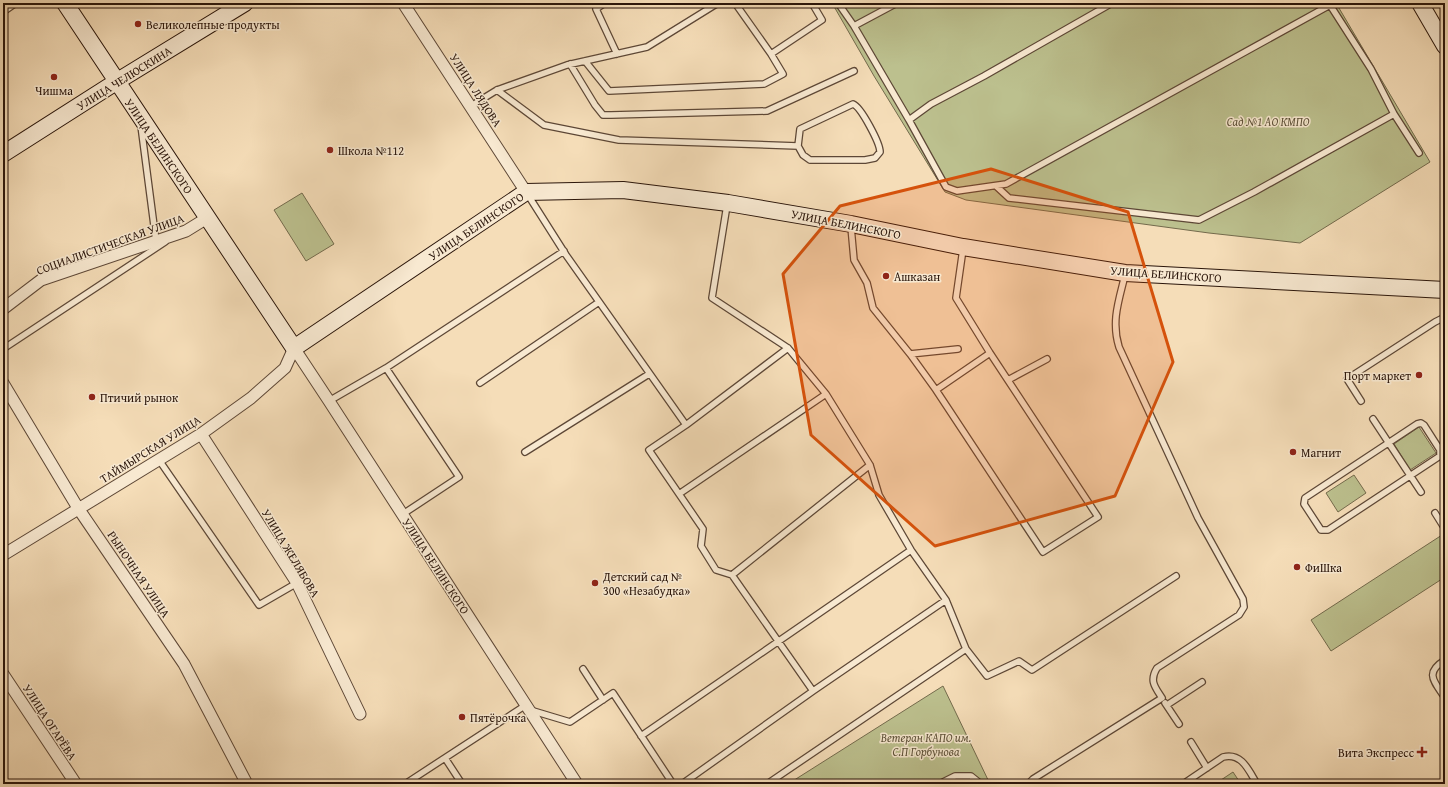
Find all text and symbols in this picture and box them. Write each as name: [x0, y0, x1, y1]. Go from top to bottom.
place label: Великолепные продукты: [146, 16, 280, 33]
marker: Великолепные продукты: [133, 19, 143, 29]
street label: УЛИЦА ЧЕЛЮСКИНА: [73, 41, 175, 114]
street label: УЛИЦА ЛЯДОВА: [446, 50, 506, 131]
marker: Чишма: [49, 72, 59, 82]
place label: Чишма: [35, 82, 73, 99]
street label: УЛИЦА БЕЛИНСКОГО: [121, 95, 197, 197]
park label: Сад №1 АО КМПО: [1227, 113, 1310, 130]
place label: Школа №112: [338, 142, 404, 159]
marker: Школа №112: [325, 145, 335, 155]
street label: УЛИЦА БЕЛИНСКОГО: [425, 188, 527, 264]
street label: УЛИЦА БЕЛИНСКОГО: [790, 205, 902, 243]
street label: СОЦИАЛИСТИЧЕСКАЯ УЛИЦА: [34, 209, 187, 279]
street label: УЛИЦА БЕЛИНСКОГО: [1110, 262, 1222, 286]
place label: Ашказан: [894, 268, 940, 285]
marker: Ашказан: [881, 271, 891, 281]
place label: Порт маркет: [1344, 367, 1411, 384]
marker: Порт маркет: [1414, 370, 1424, 380]
place label: Птичий рынок: [100, 389, 179, 406]
marker: Птичий рынок: [87, 392, 97, 402]
street label: ТАЙМЫРСКАЯ УЛИЦА: [96, 411, 204, 487]
place label: Магнит: [1301, 444, 1341, 461]
marker: Магнит: [1288, 447, 1298, 457]
street label: УЛИЦА ЖЕЛЯБОВА: [258, 506, 324, 601]
street label: УЛИЦА БЕЛИНСКОГО: [399, 515, 473, 617]
street label: РЫНОЧНАЯ УЛИЦА: [104, 527, 175, 621]
place label: ФиШка: [1305, 559, 1342, 576]
marker: ФиШка: [1292, 562, 1302, 572]
place label: Детский сад № 300 «Незабудка»: [602, 568, 690, 599]
marker: Детский сад № 300 «Незабудка»: [590, 578, 600, 588]
street label: УЛИЦА ОГАРЁВА: [19, 681, 81, 764]
place label: Пятёрочка: [470, 709, 527, 726]
marker: Пятёрочка: [457, 712, 467, 722]
park label: Ветеран КАПО им. С.П Горбунова: [880, 729, 971, 760]
place label: Вита Экспресс: [1338, 744, 1415, 761]
marker: Вита Экспресс: [1417, 747, 1427, 757]

